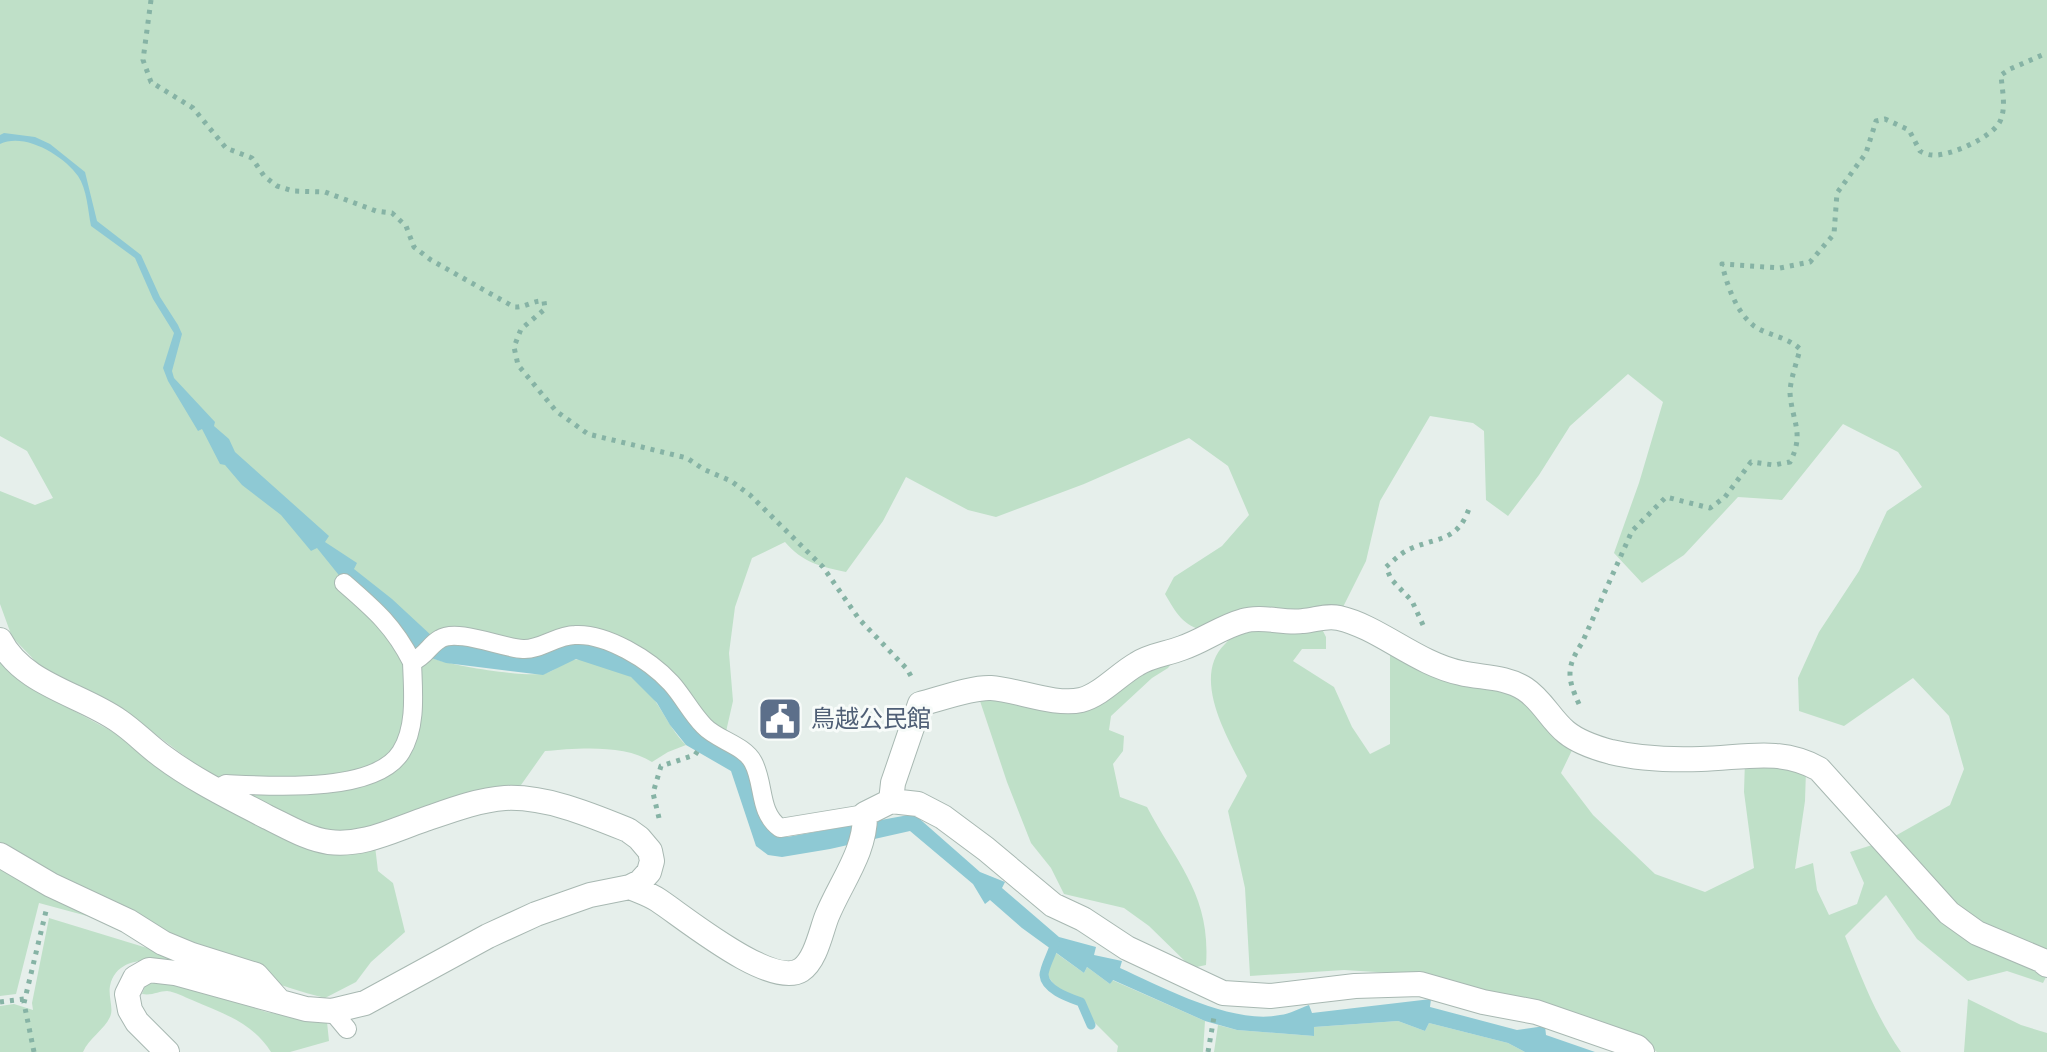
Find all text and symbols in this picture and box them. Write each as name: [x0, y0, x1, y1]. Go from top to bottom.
public building icon: 鳥越公民館: [756, 695, 804, 743]
place label: 鳥越公民館: [811, 704, 931, 734]

